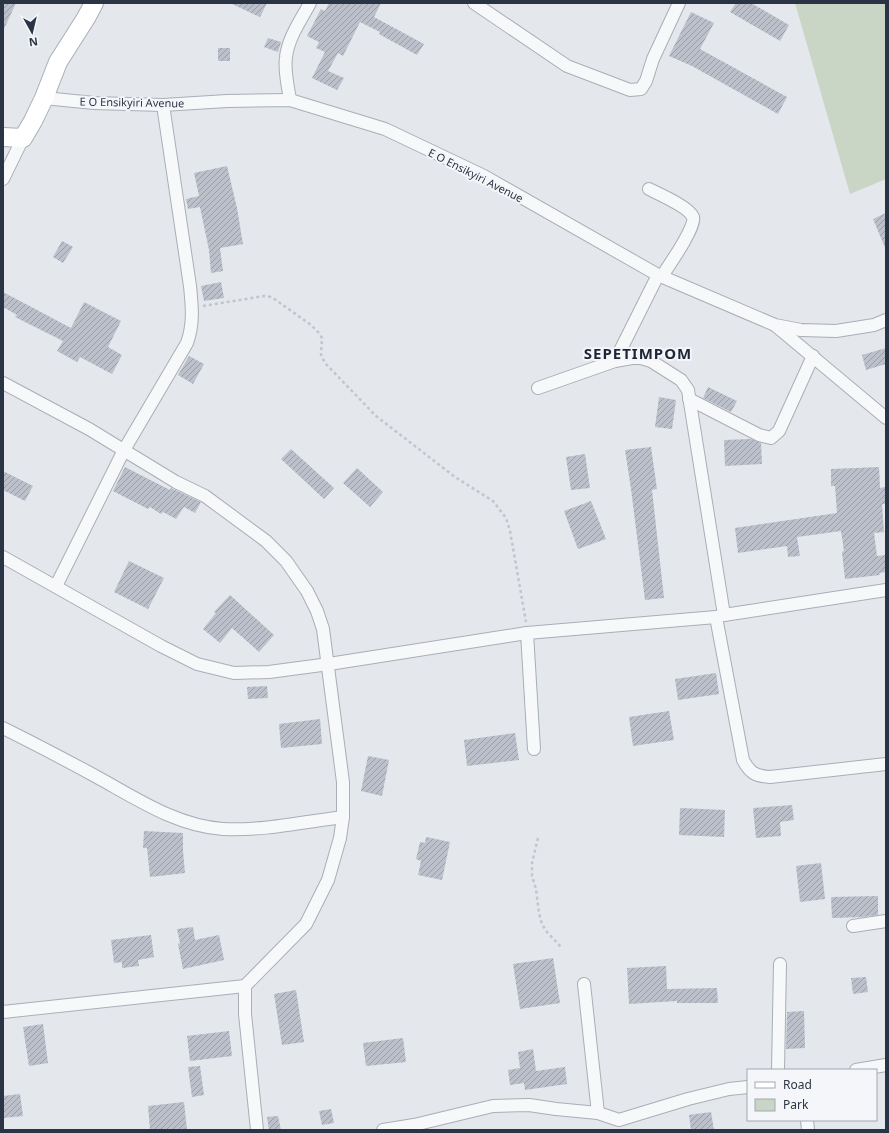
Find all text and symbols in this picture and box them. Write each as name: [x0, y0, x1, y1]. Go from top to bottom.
north arrow: [12, 12, 52, 52]
text: N: [28, 34, 39, 50]
street label: E O Ensikyiri Avenue: [80, 94, 184, 110]
street label: E O Ensikyiri Avenue: [426, 145, 526, 205]
district label: SEPETIMPOM: [584, 343, 692, 363]
legend: [747, 1069, 877, 1121]
text: Road: [783, 1076, 812, 1093]
text: Park: [783, 1096, 809, 1113]

